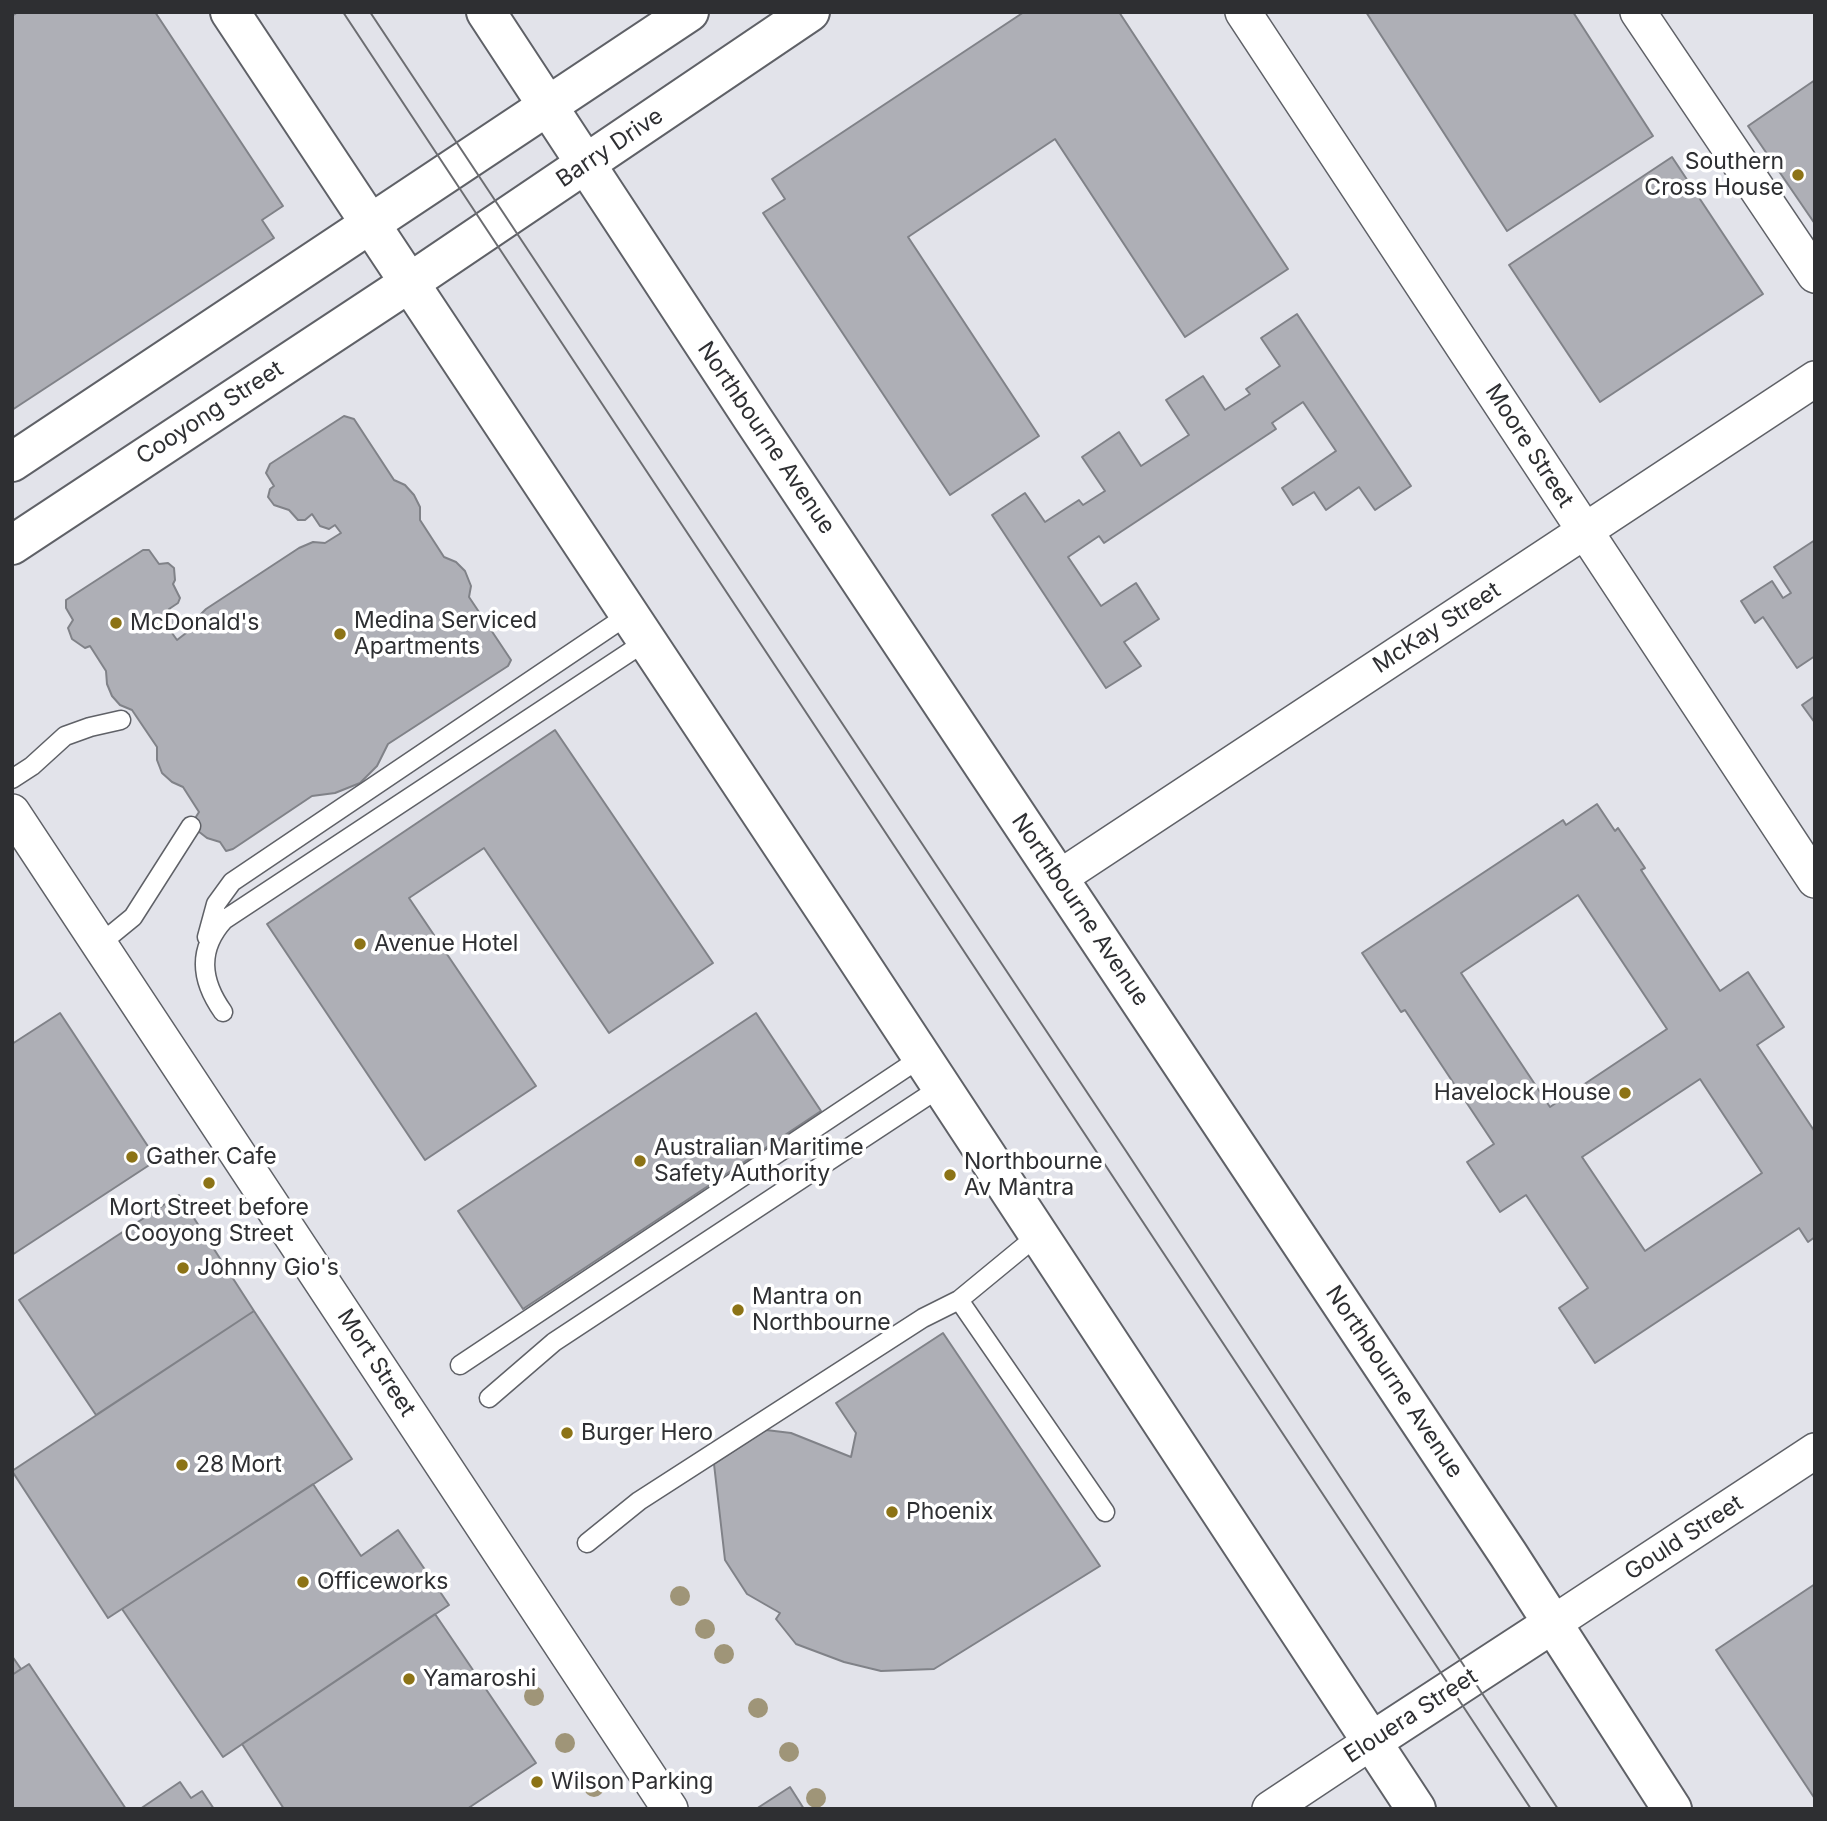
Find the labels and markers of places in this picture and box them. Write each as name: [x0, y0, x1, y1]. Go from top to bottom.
place label: Southern Cross House: [1644, 148, 1784, 202]
marker: Southern Cross House: [1790, 167, 1806, 183]
place label: Medina Serviced Apartments: [354, 607, 537, 661]
place label: McDonald's: [130, 609, 259, 637]
marker: McDonald's: [108, 615, 124, 631]
marker: Medina Serviced Apartments: [332, 626, 348, 642]
place label: Avenue Hotel: [374, 930, 518, 958]
marker: Avenue Hotel: [352, 936, 368, 952]
place label: Havelock House: [1434, 1079, 1611, 1107]
marker: Havelock House: [1617, 1085, 1633, 1101]
place label: Australian Maritime Safety Authority: [654, 1134, 864, 1188]
place label: Gather Cafe: [146, 1143, 277, 1171]
place label: Northbourne Av Mantra: [964, 1148, 1103, 1202]
marker: Gather Cafe: [124, 1149, 140, 1165]
marker: Australian Maritime Safety Authority: [632, 1153, 648, 1169]
marker: Northbourne Av Mantra: [942, 1167, 958, 1183]
marker: Mort Street before Cooyong Street: [201, 1175, 217, 1191]
place label: Mort Street before Cooyong Street: [109, 1194, 309, 1248]
place label: Johnny Gio's: [197, 1254, 339, 1282]
marker: Johnny Gio's: [175, 1260, 191, 1276]
place label: Mantra on Northbourne: [752, 1283, 891, 1337]
marker: Mantra on Northbourne: [730, 1302, 746, 1318]
place label: Burger Hero: [581, 1419, 713, 1447]
marker: Burger Hero: [559, 1425, 575, 1441]
place label: 28 Mort: [196, 1451, 282, 1479]
marker: 28 Mort: [174, 1457, 190, 1473]
place label: Phoenix: [906, 1498, 993, 1526]
marker: Phoenix: [884, 1504, 900, 1520]
place label: Officeworks: [317, 1568, 448, 1596]
marker: Officeworks: [295, 1574, 311, 1590]
place label: Yamaroshi: [423, 1665, 536, 1693]
marker: Yamaroshi: [401, 1671, 417, 1687]
place label: Wilson Parking: [551, 1768, 713, 1796]
marker: Wilson Parking: [529, 1774, 545, 1790]

